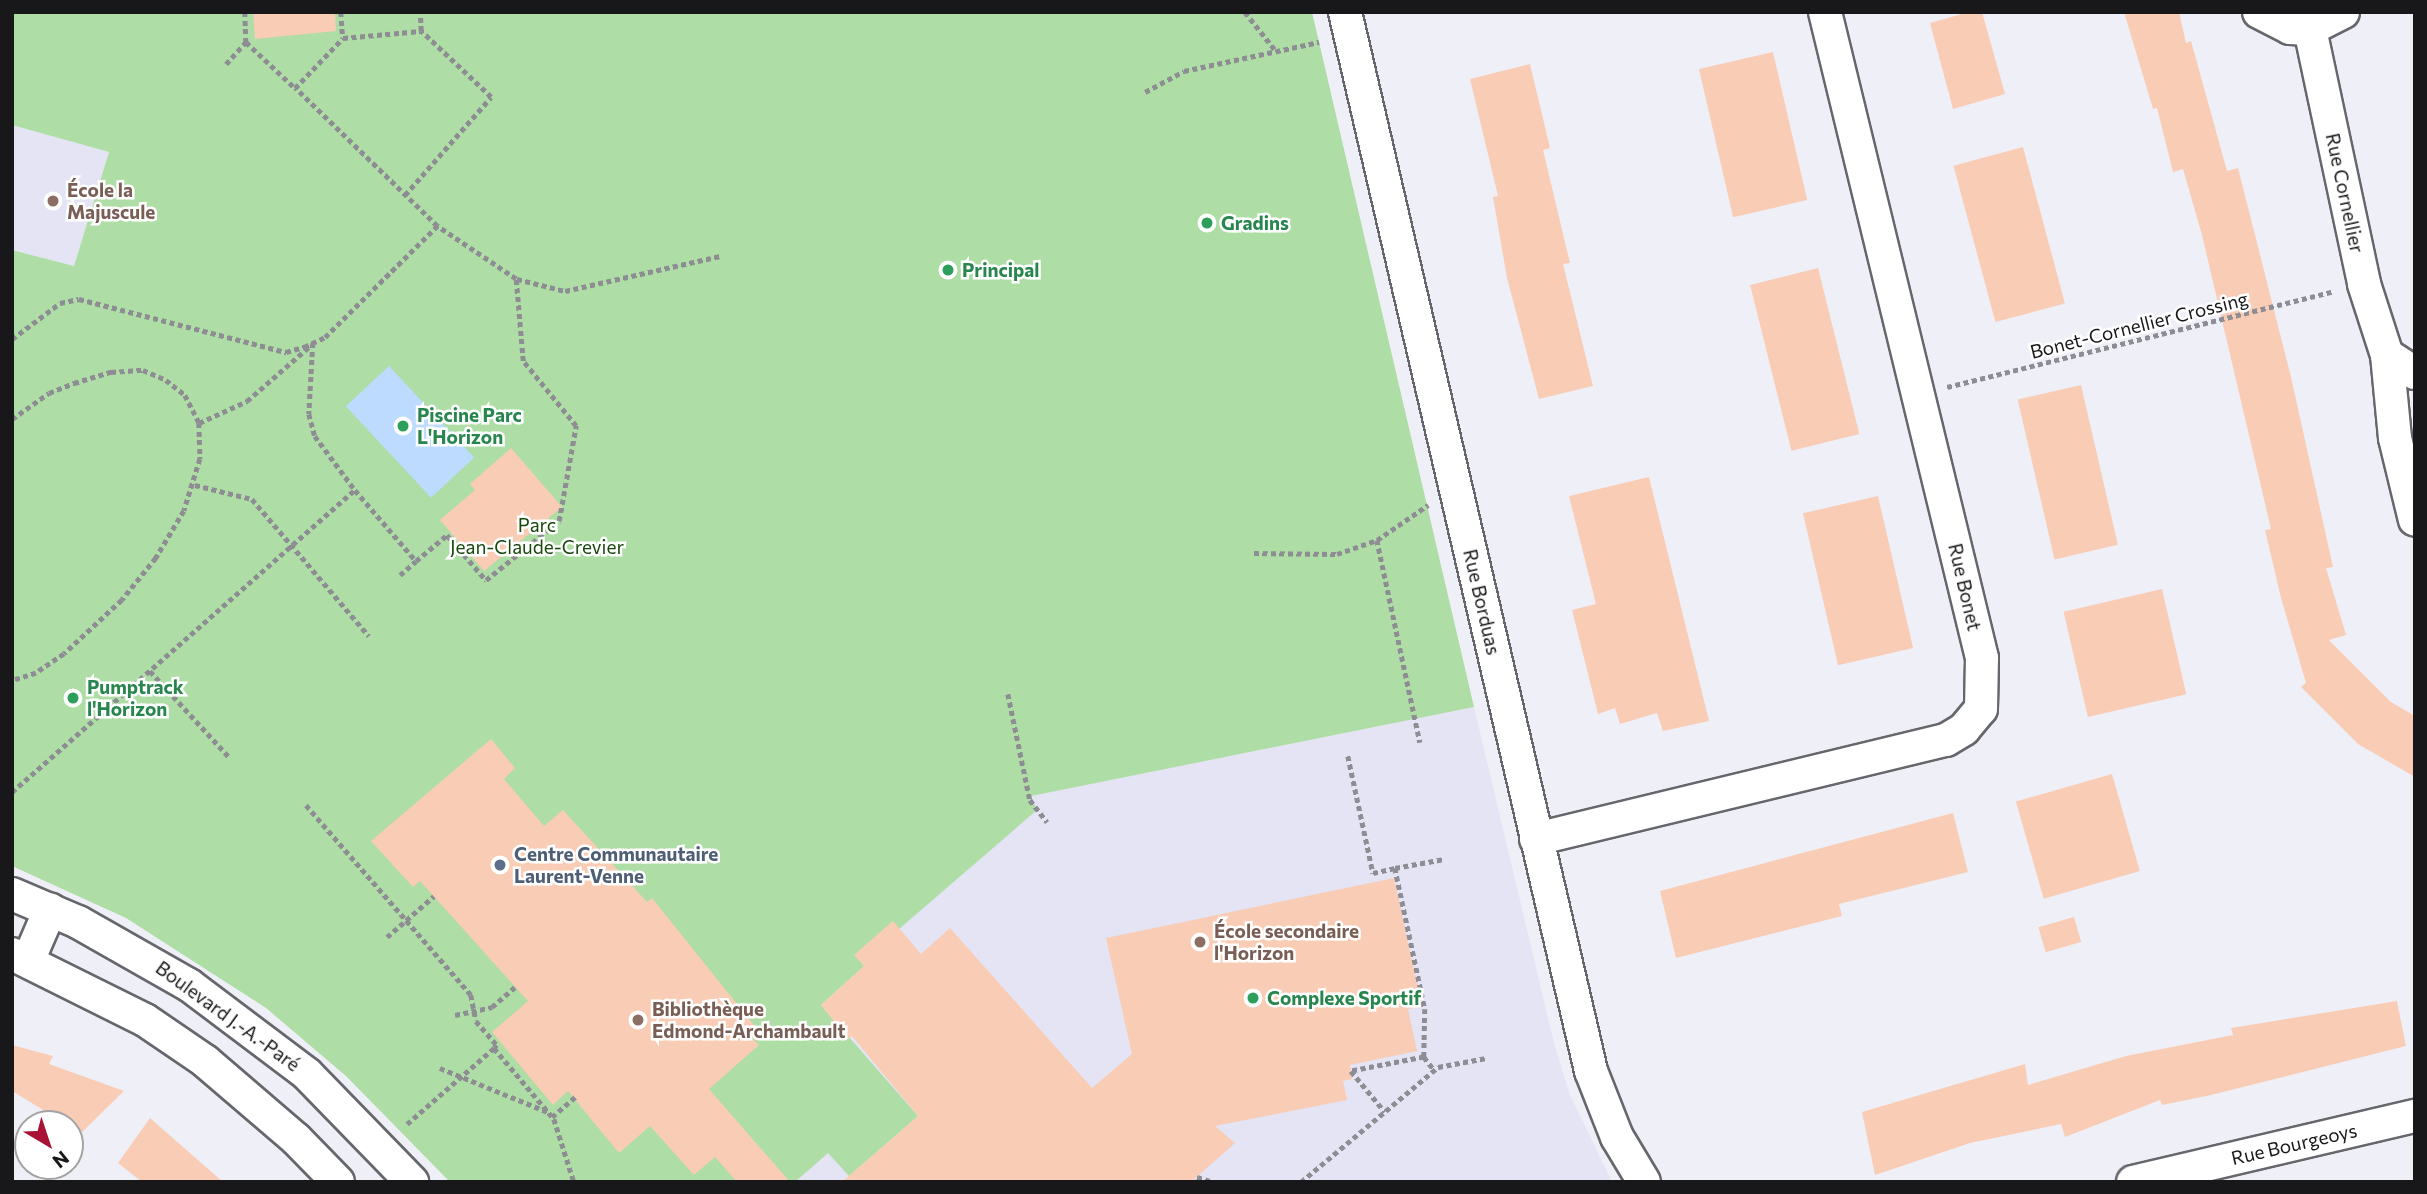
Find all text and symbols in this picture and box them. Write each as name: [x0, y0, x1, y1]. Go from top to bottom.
street label: Rue Cornellier: [2321, 131, 2369, 255]
place label: École la Majuscule: [67, 179, 155, 223]
marker: École la Majuscule: [45, 193, 61, 209]
place label: Gradins: [1221, 212, 1289, 234]
marker: Gradins: [1199, 215, 1215, 231]
place label: Principal: [962, 259, 1039, 281]
marker: Principal: [940, 262, 956, 278]
street label: Bonet-Cornellier Crossing: [2028, 287, 2250, 363]
place label: Piscine Parc L'Horizon: [417, 404, 522, 448]
marker: Piscine Parc L'Horizon: [395, 418, 411, 434]
park label: Parc Jean-Claude-Crevier: [450, 514, 624, 558]
street label: Rue Bonet: [1944, 541, 1986, 633]
street label: Rue Borduas: [1459, 547, 1505, 657]
place label: Pumptrack l'Horizon: [87, 676, 184, 720]
marker: Pumptrack l'Horizon: [65, 690, 81, 706]
place label: Centre Communautaire Laurent-Venne: [514, 843, 718, 887]
marker: Centre Communautaire Laurent-Venne: [492, 857, 508, 873]
place label: École secondaire l'Horizon: [1214, 920, 1359, 964]
marker: École secondaire l'Horizon: [1192, 934, 1208, 950]
street label: Boulevard J.-A.-Paré: [151, 956, 305, 1076]
place label: Complexe Sportif: [1267, 987, 1421, 1009]
marker: Complexe Sportif: [1245, 990, 1261, 1006]
place label: Bibliothèque Edmond-Archambault: [652, 998, 846, 1042]
marker: Bibliothèque Edmond-Archambault: [630, 1012, 646, 1028]
north arrow: [14, 1110, 84, 1180]
street label: Rue Bourgeoys: [2229, 1118, 2359, 1170]
text: N: [48, 1147, 74, 1174]

